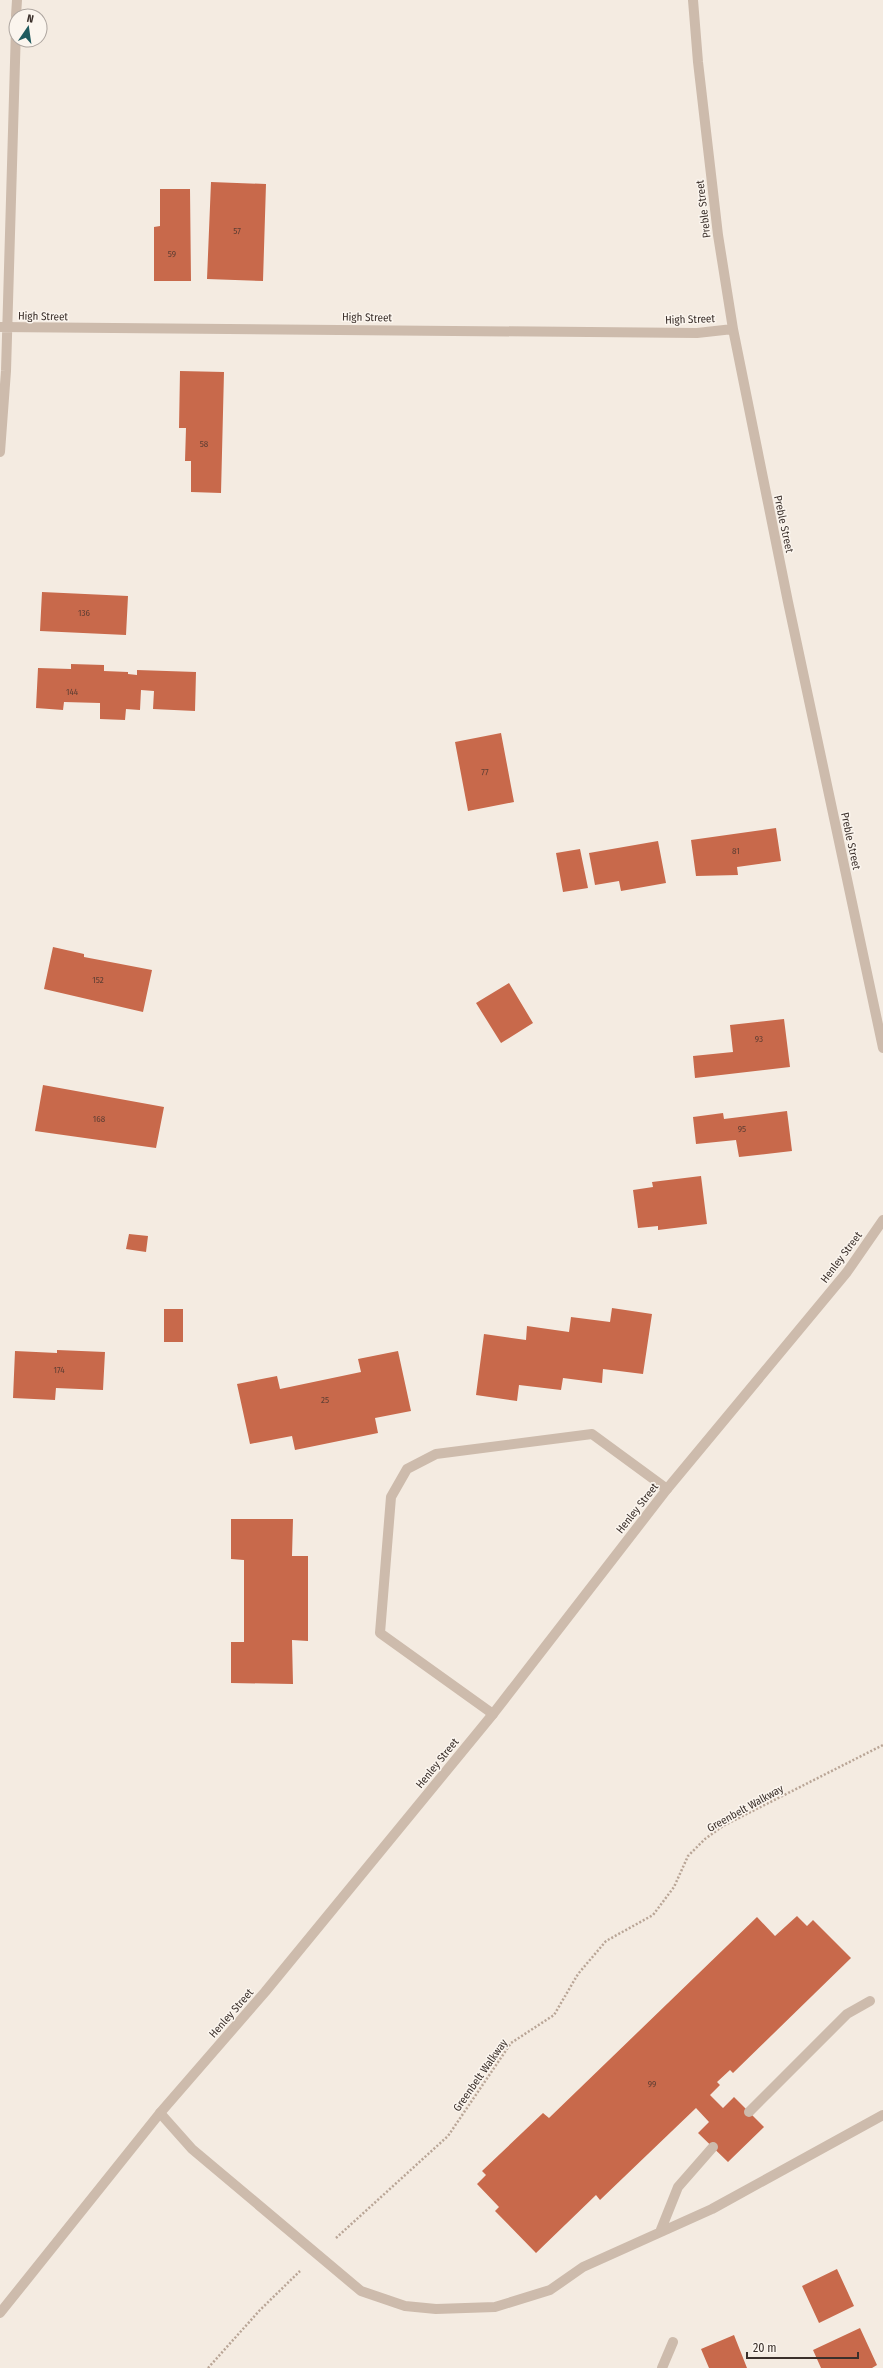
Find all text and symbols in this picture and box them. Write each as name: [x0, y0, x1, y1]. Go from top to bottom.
north arrow: [8, 8, 48, 48]
text: N: [25, 12, 35, 26]
street label: Preble Street: [693, 179, 713, 239]
house number: 57: [233, 226, 241, 236]
house number: 59: [168, 249, 176, 259]
street label: High Street: [18, 310, 69, 323]
street label: High Street: [342, 311, 393, 324]
street label: High Street: [665, 312, 716, 327]
house number: 58: [200, 439, 209, 449]
street label: Preble Street: [771, 494, 796, 554]
house number: 136: [78, 608, 91, 618]
house number: 144: [66, 687, 79, 697]
house number: 77: [481, 767, 489, 777]
street label: Preble Street: [838, 811, 863, 871]
house number: 81: [732, 846, 740, 856]
house number: 152: [92, 975, 104, 985]
house number: 93: [755, 1034, 763, 1044]
house number: 168: [93, 1114, 106, 1124]
house number: 95: [738, 1124, 746, 1134]
street label: Henley Street: [818, 1229, 865, 1285]
house number: 174: [53, 1365, 65, 1375]
house number: 25: [321, 1395, 329, 1405]
street label: Henley Street: [614, 1480, 661, 1536]
street label: Henley Street: [413, 1735, 462, 1791]
street label: Greenbelt Walkway: [705, 1782, 786, 1835]
street label: Henley Street: [207, 1986, 256, 2040]
street label: Greenbelt Walkway: [451, 2037, 510, 2114]
house number: 99: [648, 2079, 656, 2089]
scale bar: [747, 2334, 858, 2360]
text: 20 m: [753, 2341, 777, 2355]

